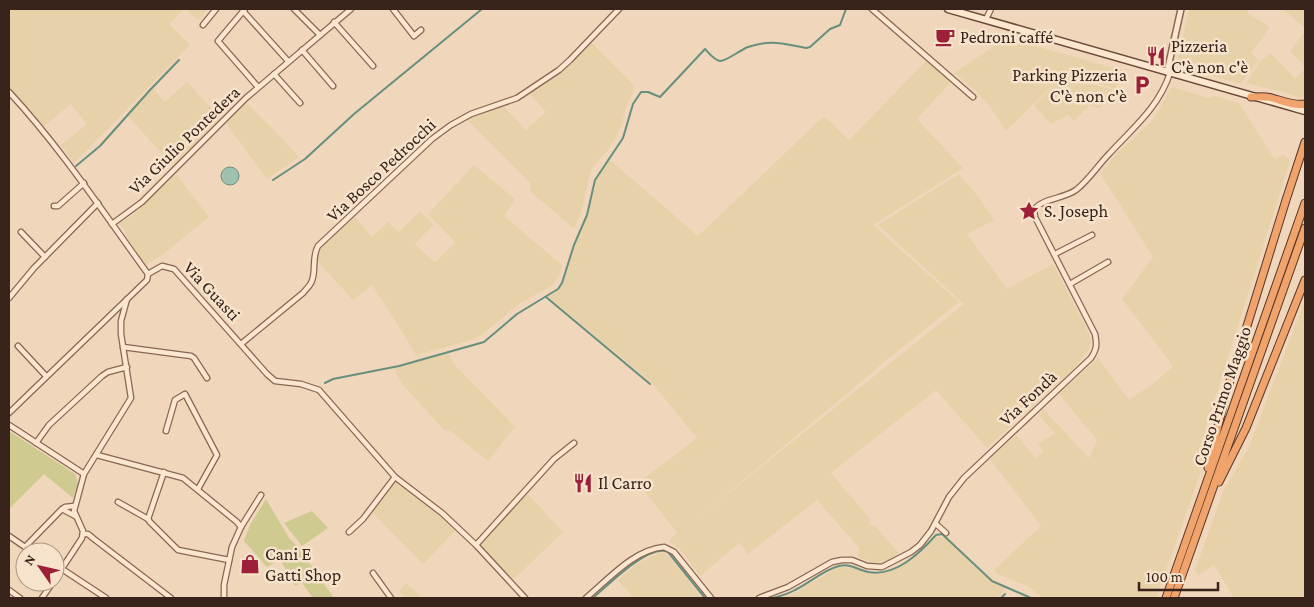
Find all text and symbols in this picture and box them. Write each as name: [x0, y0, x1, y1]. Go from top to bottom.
cafe icon: Pedroni caffé: [934, 26, 956, 48]
place label: Pedroni caffé: [960, 27, 1053, 47]
place label: Pizzeria C'è non c'è: [1171, 36, 1248, 77]
restaurant icon: Pizzeria C'è non c'è: [1145, 45, 1167, 67]
place label: Parking Pizzeria C'è non c'è: [1012, 65, 1127, 106]
parking icon: Parking Pizzeria C'è non c'è: [1131, 74, 1153, 96]
street label: Via Giulio Pontedera: [124, 82, 244, 198]
street label: Via Bosco Pedrocchi: [322, 114, 440, 226]
place icon: S. Joseph: [1018, 200, 1040, 222]
place label: S. Joseph: [1044, 201, 1108, 221]
street label: Via Guasti: [180, 257, 245, 325]
street label: Corso Primo Maggio: [1189, 323, 1255, 468]
street label: Via Fondà: [995, 366, 1061, 430]
restaurant icon: Il Carro: [572, 472, 594, 494]
place label: Il Carro: [598, 473, 652, 493]
north arrow: [15, 542, 65, 592]
place label: Cani E Gatti Shop: [265, 544, 341, 585]
text: N: [20, 551, 39, 568]
shop icon: Cani E Gatti Shop: [239, 553, 261, 575]
scale bar: [1139, 560, 1218, 592]
text: 100 m: [1146, 569, 1183, 585]

